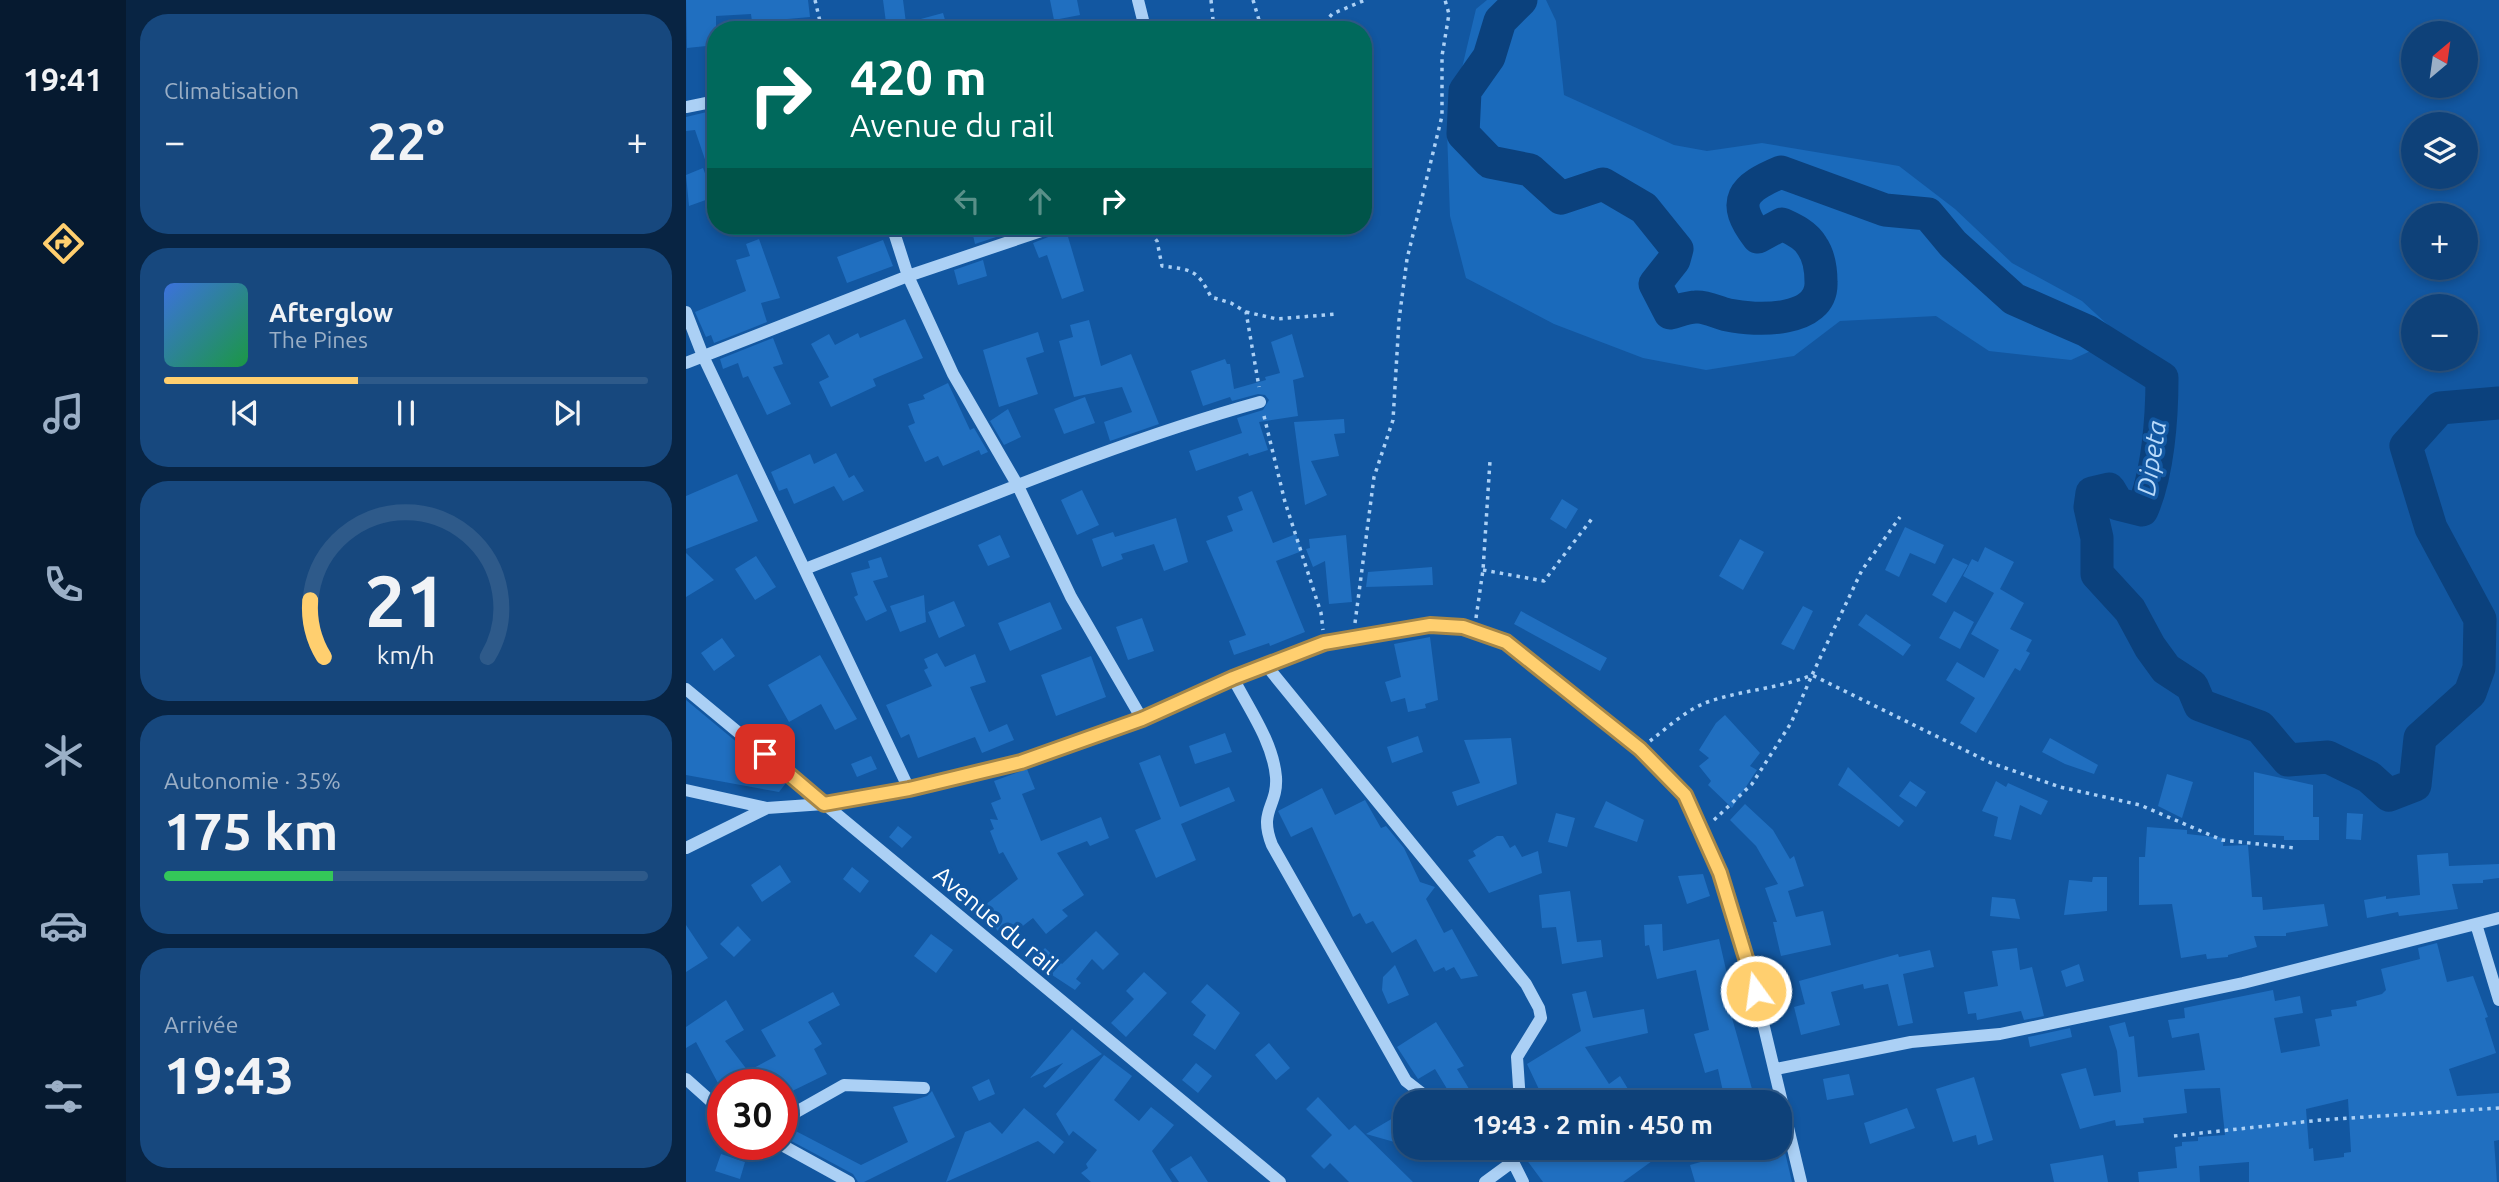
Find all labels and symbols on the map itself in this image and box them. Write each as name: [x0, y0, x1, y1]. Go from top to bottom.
north arrow: [2401, 21, 2478, 98]
water label: Dipeta: [2131, 418, 2171, 498]
pin: [735, 724, 795, 784]
street label: Avenue du rail: [929, 860, 1063, 980]
position arrow: [1719, 954, 1793, 1028]
speed limit sign: 30: [707, 1069, 798, 1160]

